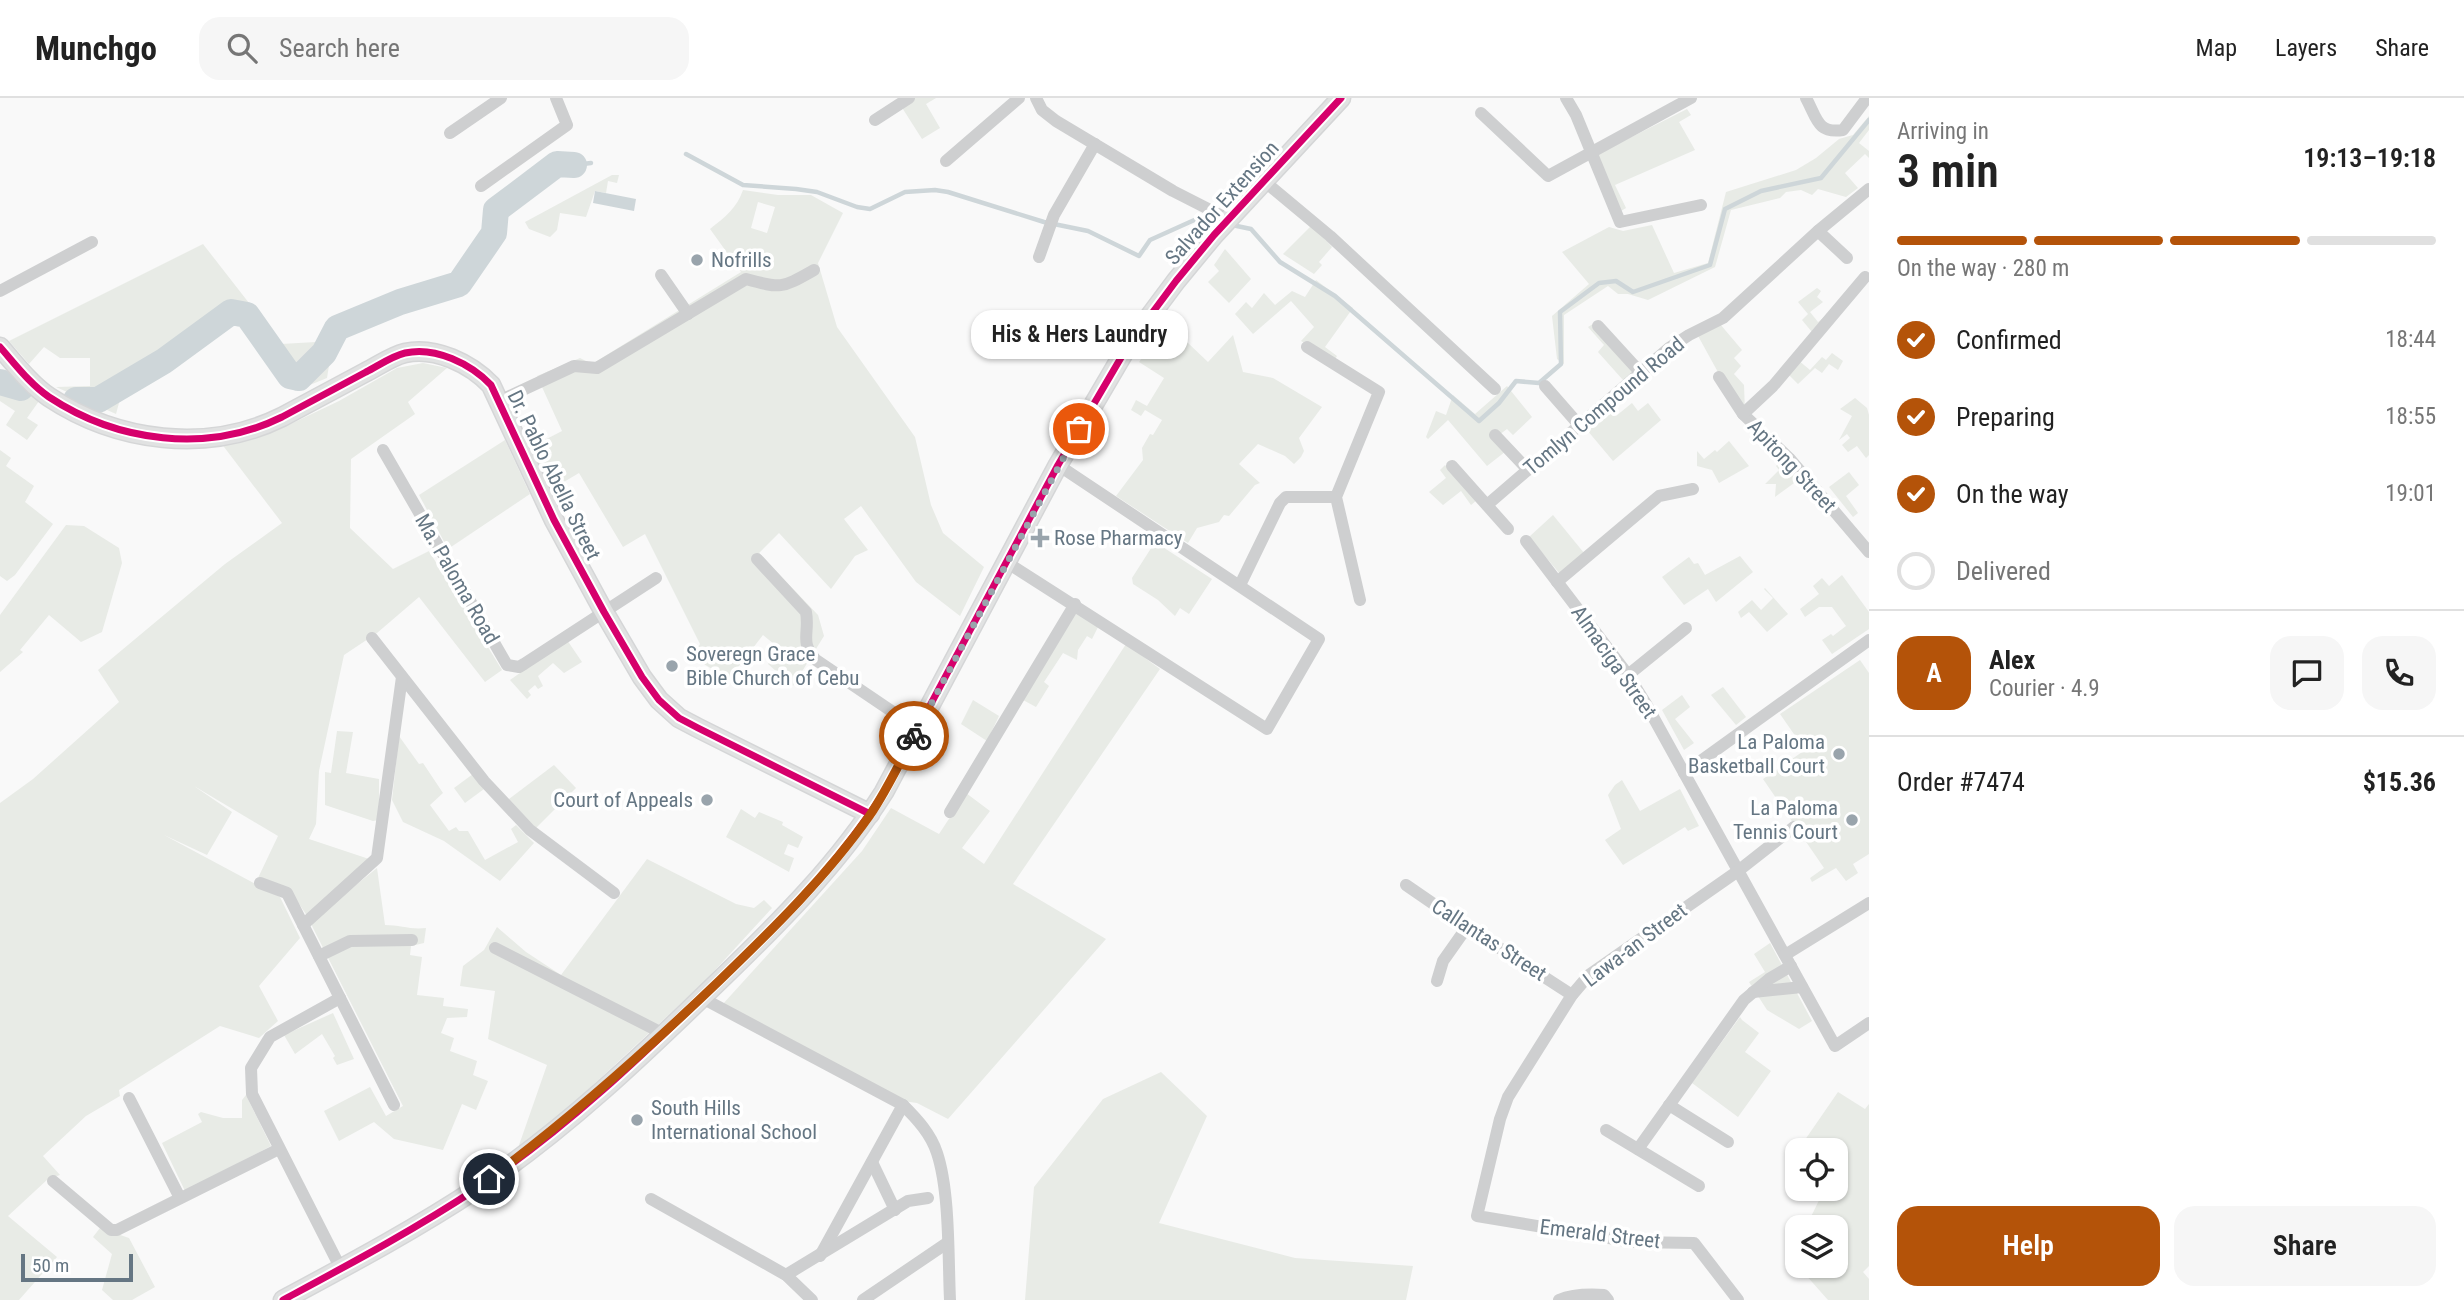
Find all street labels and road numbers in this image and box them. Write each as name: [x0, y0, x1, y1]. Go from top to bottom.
street label: Salvador Extension: [1160, 136, 1284, 270]
street label: Tomlyn Compound Road: [1519, 332, 1689, 480]
street label: Dr. Pablo Abella Street: [503, 386, 605, 564]
street label: Apitong Street: [1743, 415, 1841, 517]
street label: Ma. Paloma Road: [410, 510, 504, 648]
street label: Almaciga Street: [1566, 601, 1662, 723]
street label: Callantas Street: [1427, 894, 1551, 986]
street label: Lawa-an Street: [1579, 898, 1691, 992]
street label: Emerald Street: [1538, 1215, 1662, 1253]

